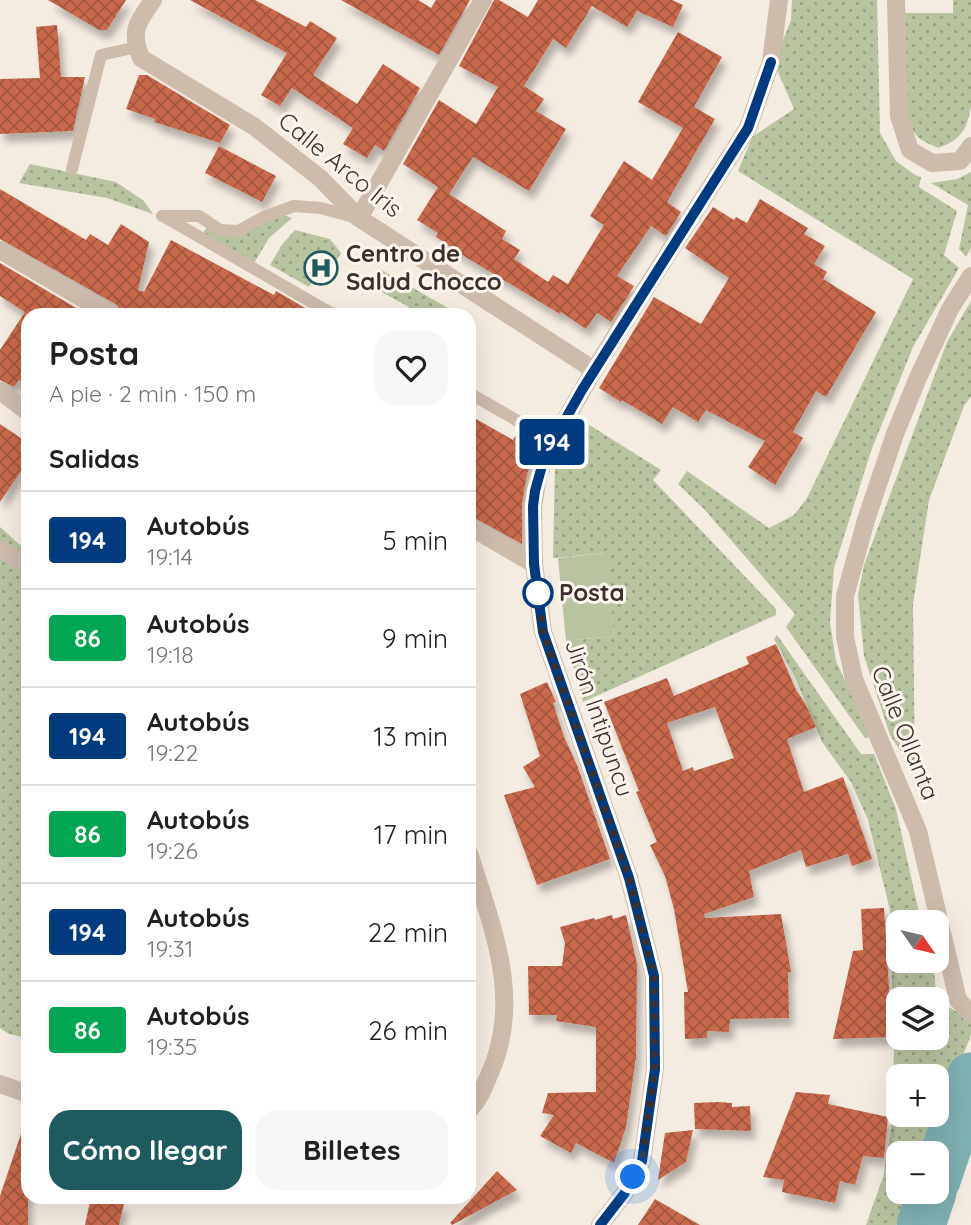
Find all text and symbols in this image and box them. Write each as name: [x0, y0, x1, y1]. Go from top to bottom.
street label: Calle Arco Iris: [273, 105, 409, 223]
place label: Centro de Salud Chocco: [346, 238, 502, 296]
hospital icon: Centro de Salud Chocco: [302, 249, 340, 287]
button: heart: [374, 331, 448, 405]
text: Posta: [49, 332, 139, 373]
text: A pie · 2 min · 150 m: [49, 379, 256, 408]
line badge: 194: [512, 419, 592, 465]
text: 194: [533, 427, 571, 457]
text: Salidas: [49, 442, 139, 475]
text: Autobús: [147, 509, 249, 542]
text: 5 min: [382, 524, 448, 557]
text: 194: [69, 525, 106, 555]
text: 19:14: [147, 542, 193, 571]
place label: Posta: [559, 577, 625, 607]
marker: Posta: [523, 578, 553, 608]
text: Autobús: [147, 607, 249, 640]
text: 9 min: [382, 622, 448, 655]
text: 86: [74, 623, 101, 653]
street label: Jirón Intipuncu: [559, 635, 641, 800]
text: 19:18: [147, 640, 194, 669]
street label: Calle Ollanta: [865, 661, 946, 804]
text: Autobús: [147, 705, 249, 738]
text: 13 min: [373, 720, 448, 753]
text: 194: [69, 721, 106, 751]
text: 19:22: [147, 738, 198, 767]
text: Autobús: [147, 803, 249, 836]
text: 17 min: [374, 818, 448, 851]
text: 86: [74, 819, 101, 849]
text: 19:26: [147, 836, 198, 865]
text: Autobús: [147, 901, 249, 934]
north arrow: [886, 910, 948, 973]
map controls: [886, 910, 949, 1204]
text: 22 min: [368, 916, 448, 949]
text: 194: [69, 917, 106, 947]
text: 19:31: [147, 934, 193, 963]
button: layers: [886, 987, 949, 1050]
text: Autobús: [147, 999, 249, 1032]
text: 26 min: [368, 1014, 448, 1047]
text: 86: [74, 1015, 101, 1045]
text: 19:35: [147, 1032, 197, 1061]
button: +: [886, 1064, 949, 1127]
button: Cómo llegar: [49, 1110, 242, 1190]
button: Billetes: [256, 1110, 448, 1190]
button: −: [886, 1141, 949, 1204]
your location: [615, 1159, 650, 1194]

